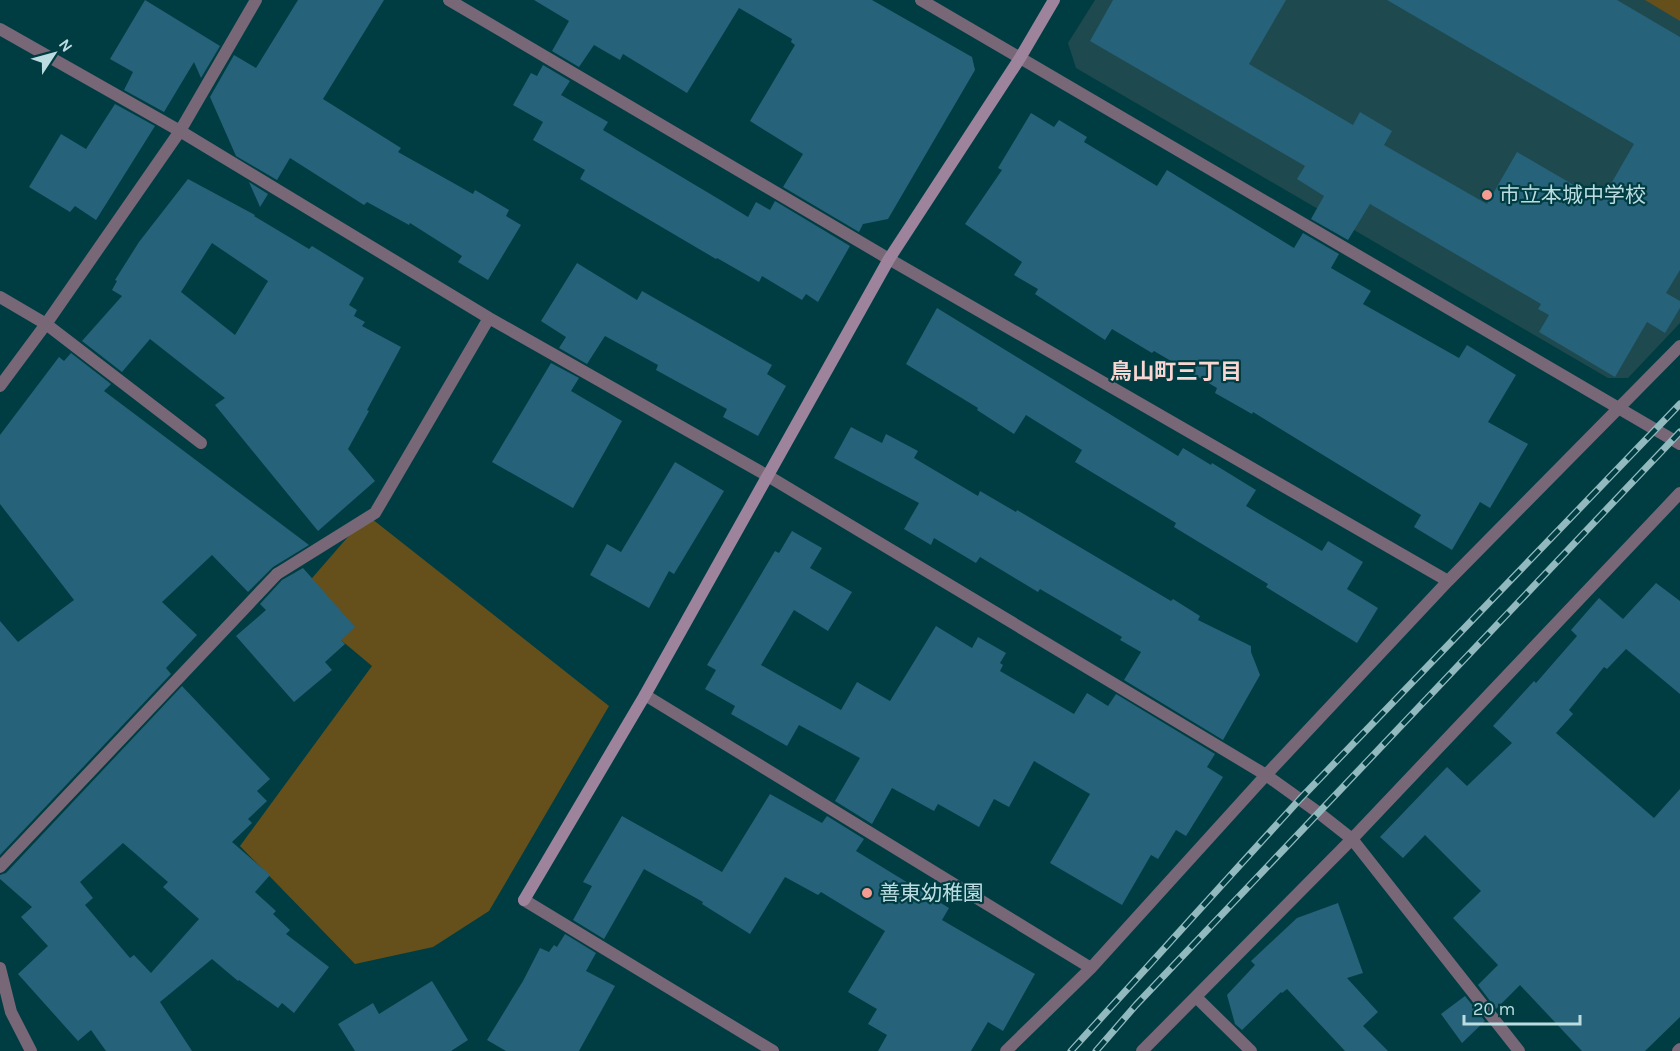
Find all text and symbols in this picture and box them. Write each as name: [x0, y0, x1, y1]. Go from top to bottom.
north arrow: [24, 24, 84, 84]
text: N: [55, 35, 77, 56]
place label: 市立本城中学校: [1499, 183, 1646, 207]
marker: 市立本城中学校: [1480, 188, 1494, 202]
district label: 鳥山町三丁目: [1110, 359, 1242, 385]
place label: 善東幼稚園: [879, 881, 984, 905]
marker: 善東幼稚園: [860, 886, 874, 900]
scale bar: [1464, 988, 1580, 1026]
text: 20 m: [1473, 998, 1515, 1020]

